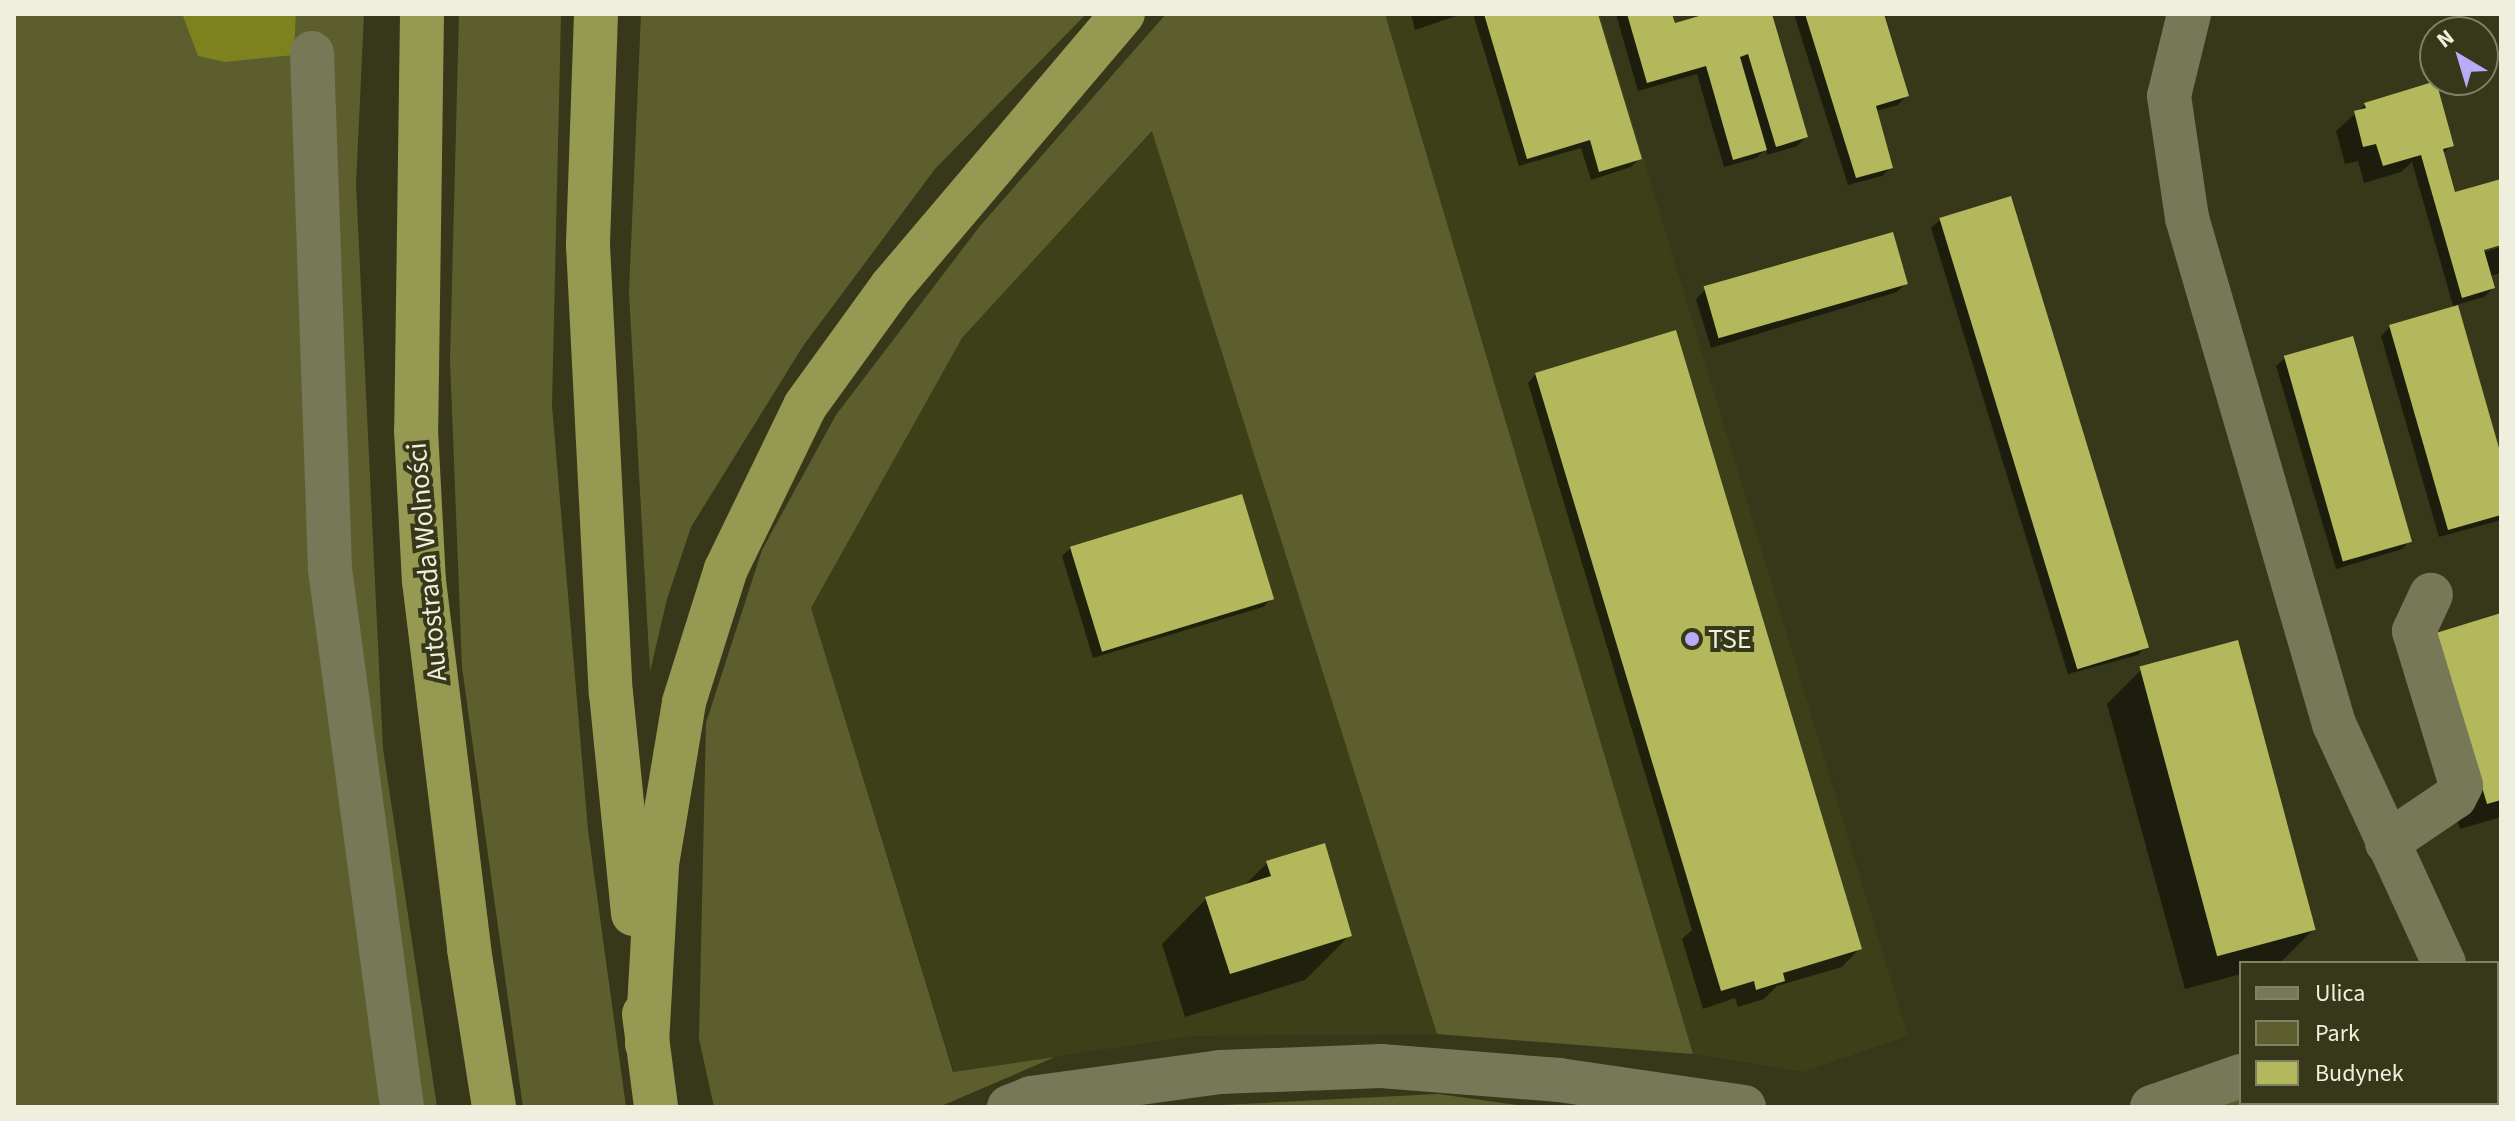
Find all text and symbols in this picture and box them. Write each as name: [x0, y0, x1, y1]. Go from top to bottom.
north arrow: [2419, 16, 2499, 96]
text: N: [2430, 22, 2461, 56]
street label: Autostrada Wolności: [400, 441, 454, 683]
place label: TSE: [1708, 622, 1752, 656]
marker: TSE: [1683, 630, 1701, 648]
legend: [2239, 961, 2499, 1105]
text: Ulica: [2315, 976, 2365, 1011]
text: Park: [2315, 1016, 2360, 1051]
text: Budynek: [2315, 1056, 2404, 1091]

